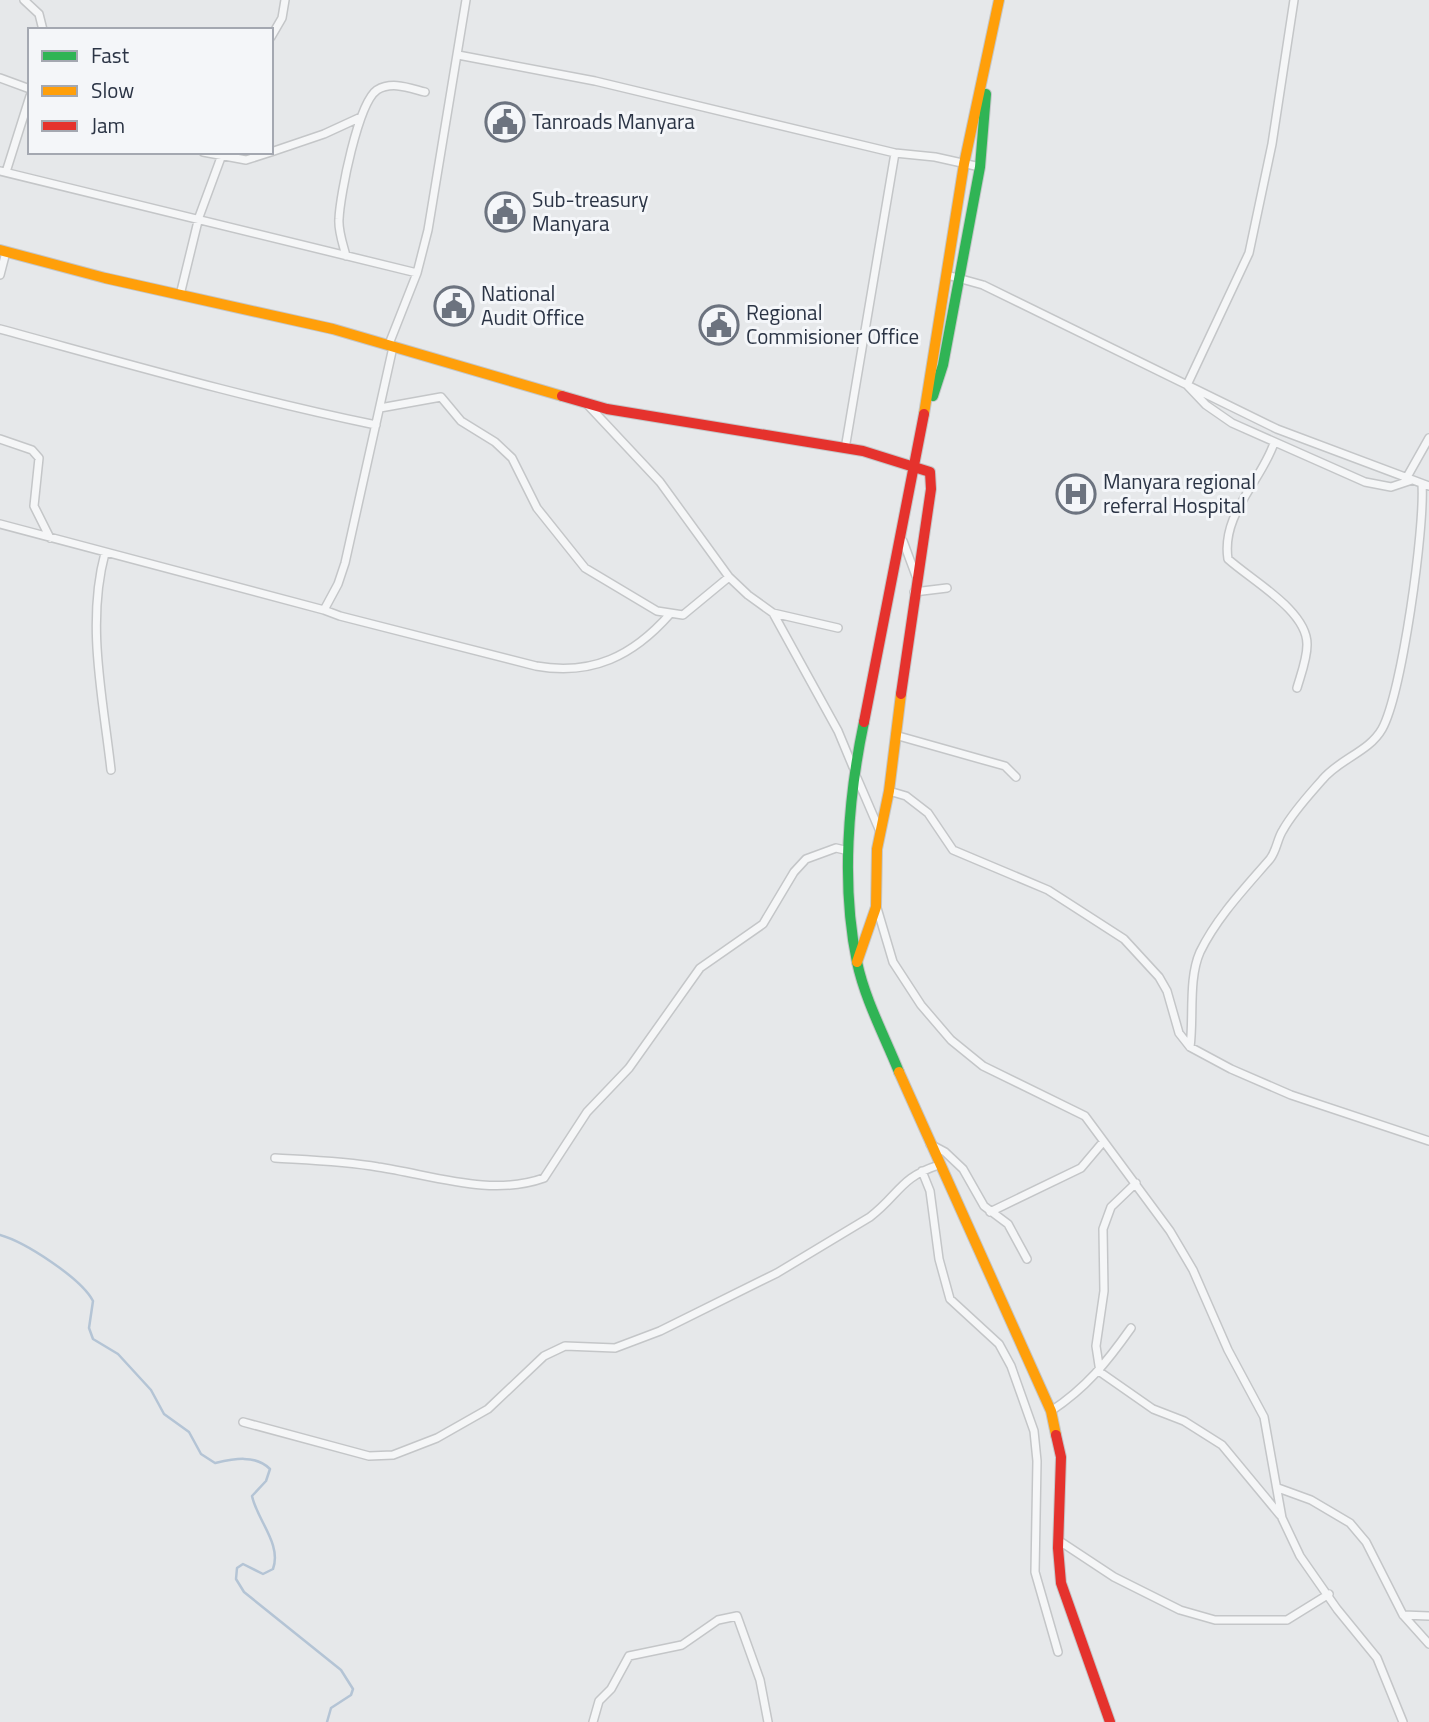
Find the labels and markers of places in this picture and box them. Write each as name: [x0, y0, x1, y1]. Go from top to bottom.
public building icon: Tanroads Manyara: [484, 101, 526, 143]
place label: Tanroads Manyara: [532, 105, 695, 137]
place label: Sub-treasury Manyara: [532, 183, 648, 239]
public building icon: Sub-treasury Manyara: [484, 191, 526, 233]
place label: National Audit Office: [481, 277, 584, 333]
public building icon: National Audit Office: [433, 285, 475, 327]
place label: Regional Commisioner Office: [746, 296, 919, 352]
public building icon: Regional Commisioner Office: [698, 304, 740, 346]
place label: Manyara regional referral Hospital: [1103, 465, 1256, 521]
hospital icon: Manyara regional referral Hospital: [1055, 473, 1097, 515]

